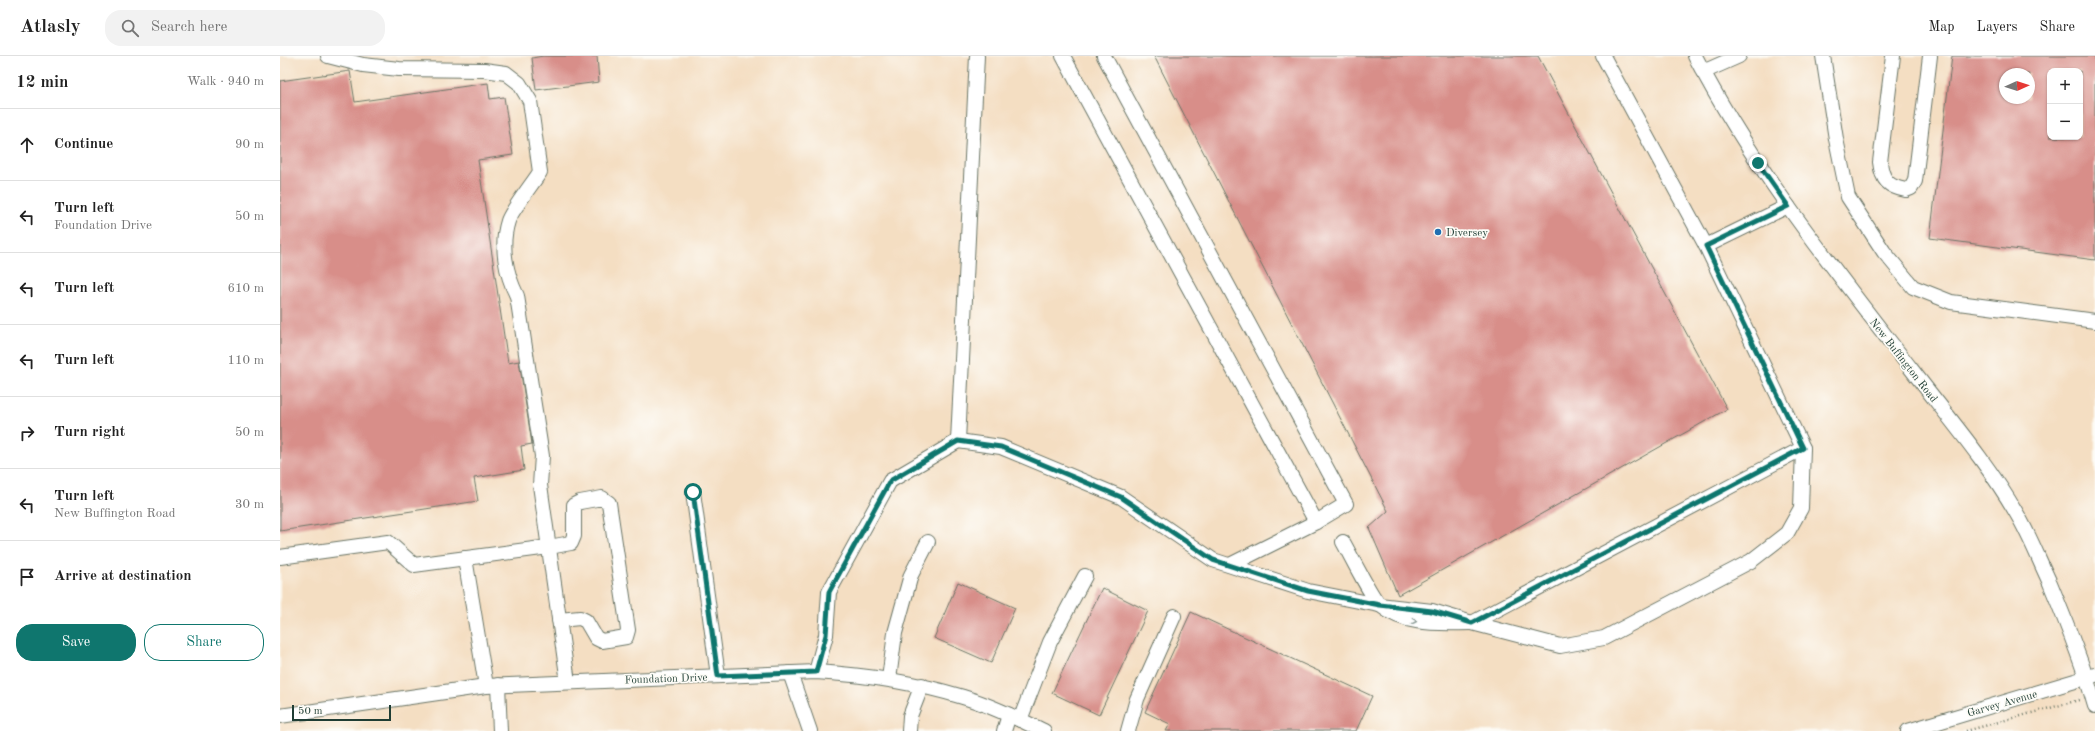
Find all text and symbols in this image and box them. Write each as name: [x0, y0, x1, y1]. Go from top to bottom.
search box: [105, 10, 385, 46]
icon: search: [119, 17, 141, 39]
text: Atlasly: [20, 18, 81, 37]
text: Search here: [151, 20, 228, 35]
text: Map: [1929, 20, 1955, 34]
text: Layers: [1977, 20, 2018, 34]
text: Share: [2040, 20, 2075, 34]
north arrow: [1999, 68, 2035, 104]
map controls: [2047, 68, 2083, 140]
button: +: [2047, 68, 2083, 104]
text: 12 min: [16, 74, 69, 91]
text: Walk · 940 m: [187, 75, 264, 88]
button: −: [2047, 104, 2083, 140]
icon: ahead: [16, 134, 38, 156]
text: Continue: [54, 137, 113, 152]
text: 90 m: [235, 138, 264, 151]
route end: [1749, 154, 1767, 172]
text: Turn left: [54, 201, 114, 216]
icon: left: [16, 206, 38, 228]
text: 50 m: [235, 210, 264, 223]
text: Foundation Drive: [54, 219, 152, 232]
marker: Diversey: [1433, 227, 1443, 237]
place label: Diversey: [1446, 228, 1488, 239]
icon: left: [16, 278, 38, 300]
text: Turn left: [54, 281, 114, 296]
text: 610 m: [227, 282, 264, 295]
street label: New Buffington Road: [1867, 317, 1939, 405]
icon: left: [16, 350, 38, 372]
text: Turn left: [54, 353, 114, 368]
text: 110 m: [227, 354, 264, 367]
icon: right: [16, 422, 38, 444]
text: Turn right: [54, 425, 125, 440]
text: 50 m: [235, 426, 264, 439]
route start: [684, 483, 702, 501]
text: Turn left: [54, 489, 114, 504]
icon: left: [16, 494, 38, 516]
text: 30 m: [235, 498, 264, 511]
text: New Buffington Road: [54, 507, 175, 520]
icon: arrive: [16, 566, 38, 588]
text: Arrive at destination: [54, 569, 192, 584]
one-way arrow: [1411, 616, 1418, 625]
button: Save: [16, 624, 136, 661]
button: Share: [144, 624, 264, 661]
street label: Foundation Drive: [624, 673, 708, 686]
street label: Garvey Avenue: [1966, 689, 2039, 720]
scale bar: [292, 703, 391, 722]
text: 50 m: [298, 706, 323, 717]

